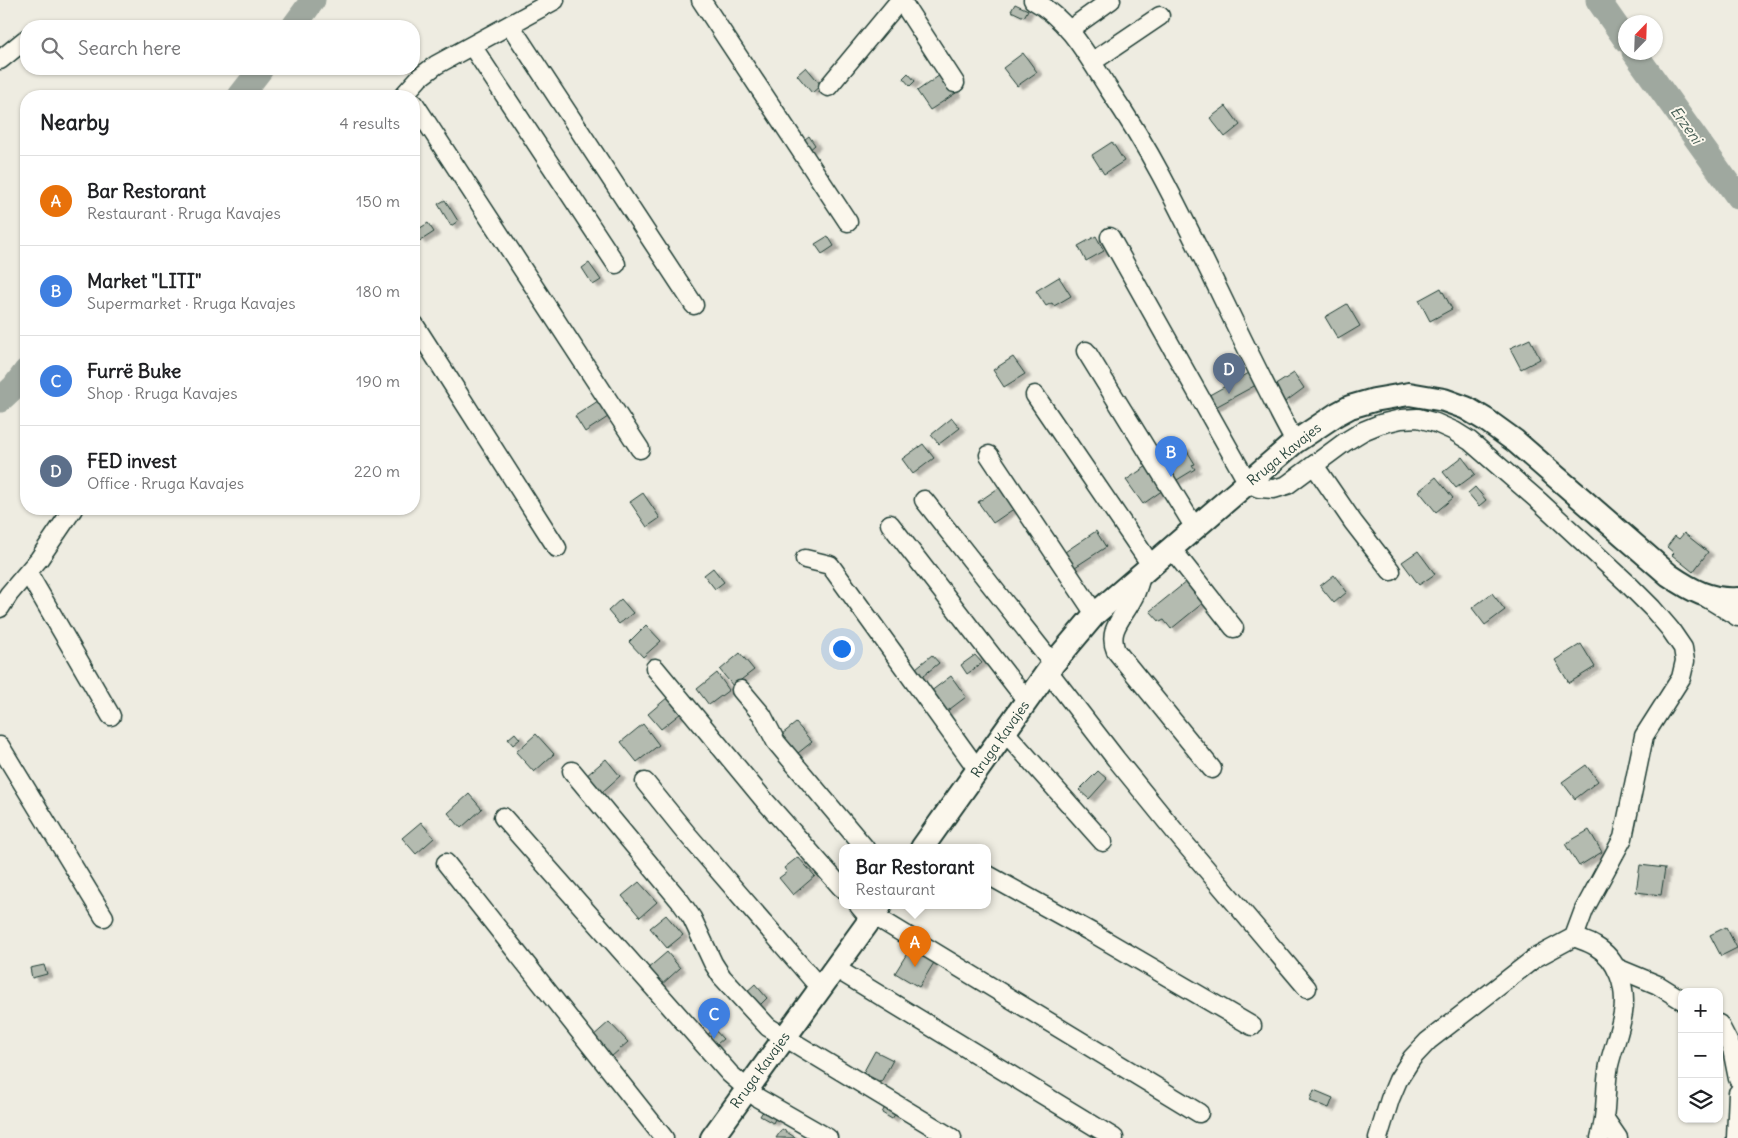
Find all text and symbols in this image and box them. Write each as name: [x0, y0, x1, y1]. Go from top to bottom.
north arrow: [1618, 15, 1663, 60]
search box: [20, 20, 420, 75]
icon: search: [38, 34, 66, 62]
text: Search here: [78, 36, 181, 60]
water label: Erzeni: [1666, 102, 1707, 149]
text: Nearby: [40, 109, 110, 136]
text: 4 results: [339, 113, 400, 133]
text: Bar Restorant: [87, 179, 206, 203]
text: A: [51, 191, 61, 211]
text: 150 m: [356, 191, 400, 211]
text: Restaurant · Rruga Kavajes: [87, 203, 281, 223]
text: Market "LITI": [87, 269, 201, 293]
text: B: [51, 281, 61, 301]
text: 180 m: [356, 281, 400, 301]
text: Supermarket · Rruga Kavajes: [87, 293, 295, 313]
pin: D: [1213, 353, 1245, 394]
text: Furrë Buke: [87, 359, 181, 383]
text: C: [51, 371, 61, 391]
text: 190 m: [356, 371, 400, 391]
text: Shop · Rruga Kavajes: [87, 383, 237, 403]
street label: Rruga Kavajes: [1243, 419, 1325, 489]
pin: B: [1155, 436, 1187, 477]
text: FED invest: [87, 449, 177, 473]
text: D: [50, 461, 62, 481]
text: 220 m: [354, 461, 400, 481]
text: Office · Rruga Kavajes: [87, 473, 244, 493]
your location: [829, 636, 855, 662]
street label: Rruga Kavajes: [967, 697, 1033, 781]
popup: [839, 844, 991, 909]
text: Bar Restorant: [856, 855, 974, 879]
text: Restaurant: [856, 879, 935, 899]
pin: A: [899, 926, 931, 967]
map controls: [1678, 988, 1723, 1123]
button: +: [1678, 988, 1723, 1033]
pin: C: [698, 998, 730, 1039]
street label: Rruga Kavajes: [726, 1028, 794, 1112]
button: −: [1678, 1033, 1723, 1078]
button: layers: [1678, 1078, 1723, 1123]

